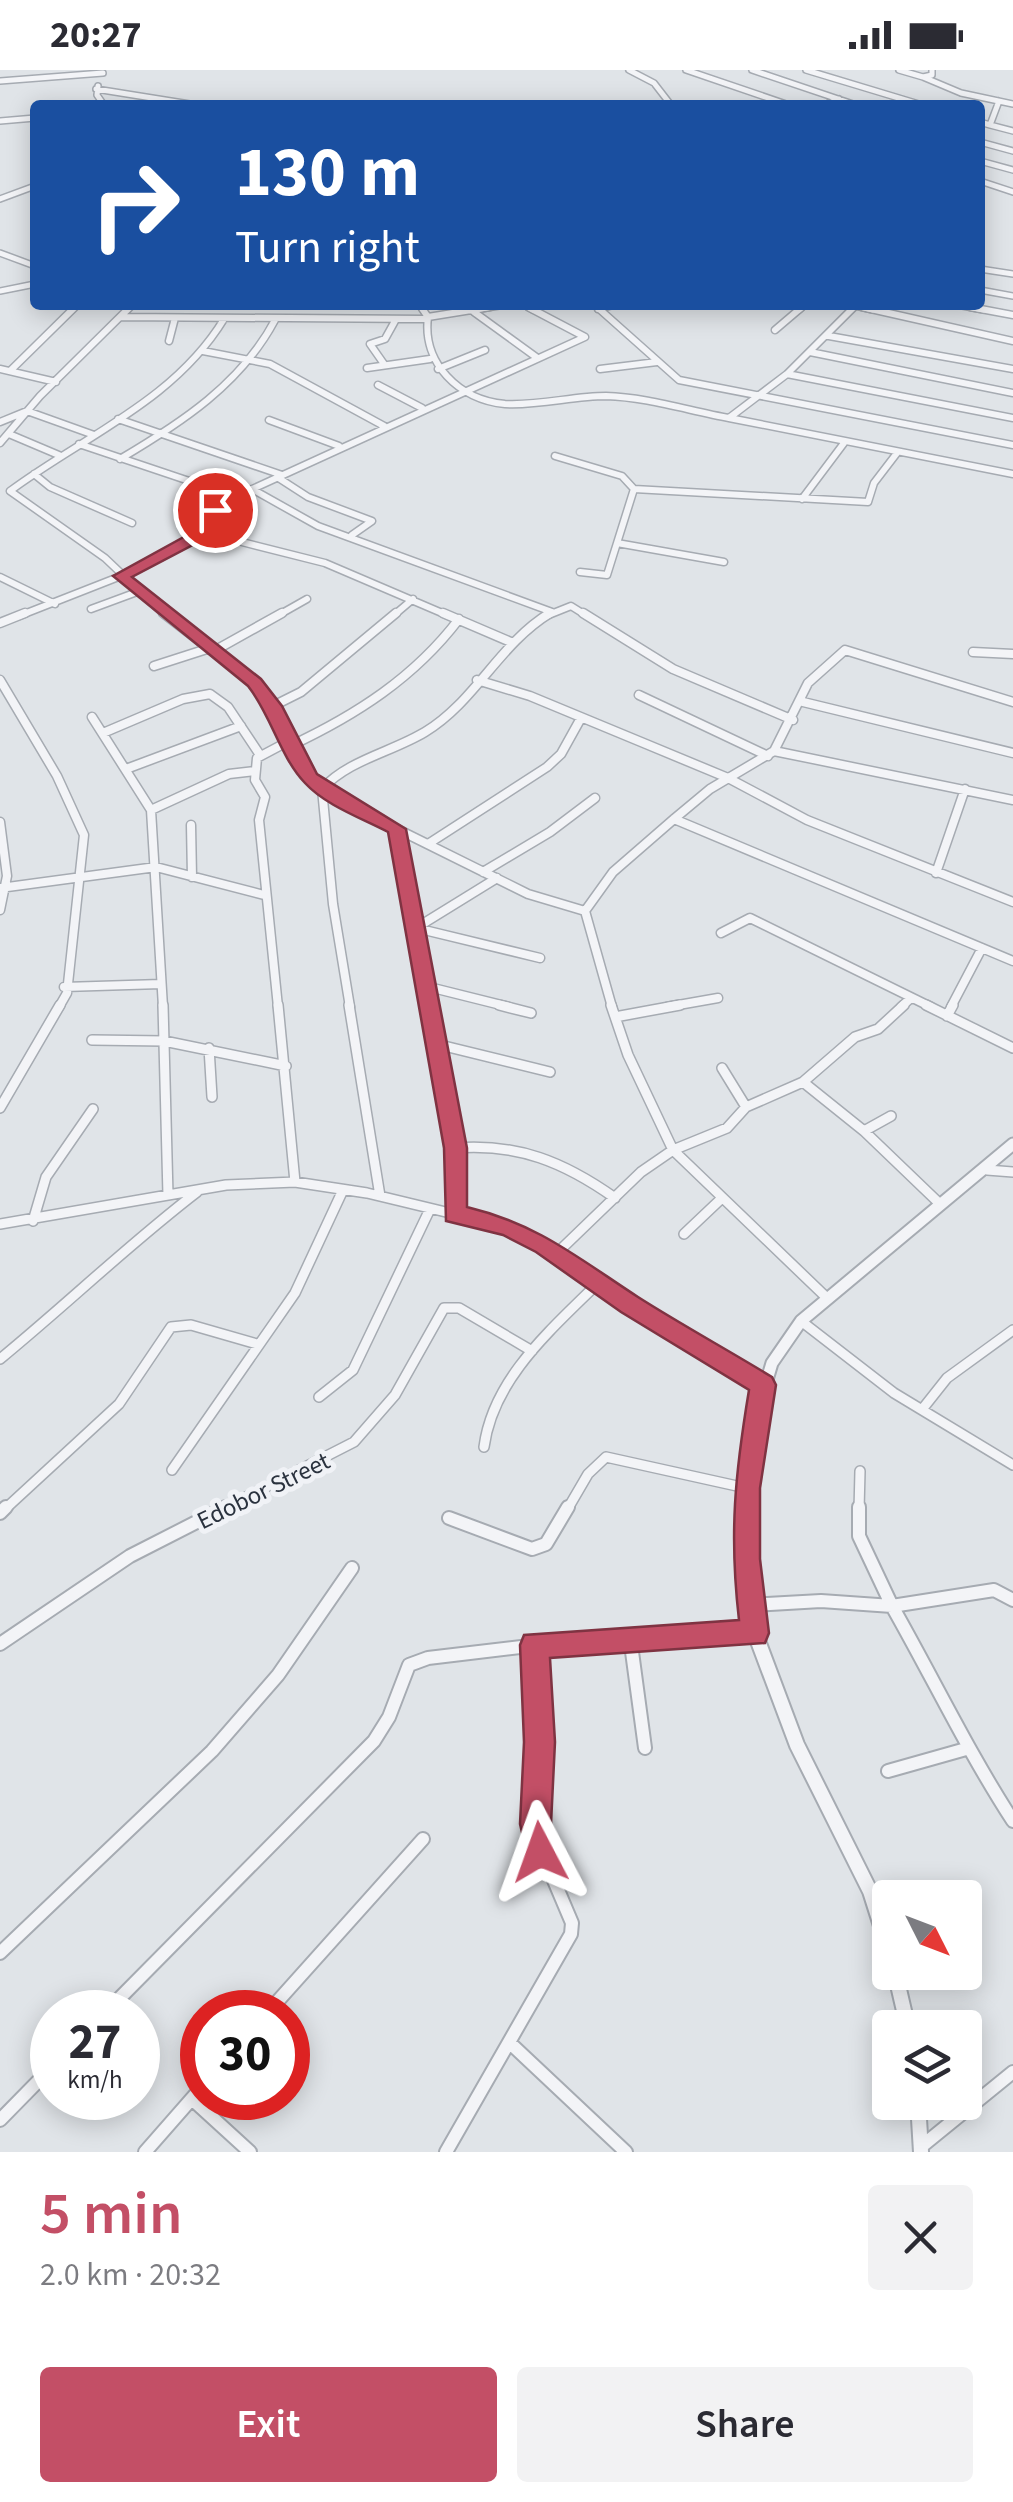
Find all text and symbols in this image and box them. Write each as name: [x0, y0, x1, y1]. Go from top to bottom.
text: 20:27: [50, 8, 142, 62]
text: 130 m: [235, 123, 420, 223]
icon: right: [70, 140, 200, 270]
text: Turn right: [235, 216, 420, 280]
pin: [173, 468, 258, 553]
icon: arrive: [188, 483, 243, 538]
street label: Edobor Street: [191, 1443, 337, 1539]
position arrow: [488, 1800, 592, 1904]
north arrow: [872, 1880, 982, 1990]
map controls: [872, 1880, 982, 2120]
speed limit sign: 30: [180, 1990, 310, 2120]
text: 27: [69, 2007, 121, 2078]
button: layers: [872, 2010, 982, 2120]
text: km/h: [67, 2062, 123, 2098]
text: 5 min: [40, 2172, 183, 2257]
button: close: [868, 2185, 973, 2290]
text: 2.0 km · 20:32: [40, 2252, 221, 2298]
button: Exit: [40, 2367, 497, 2482]
button: Share: [517, 2367, 973, 2482]

